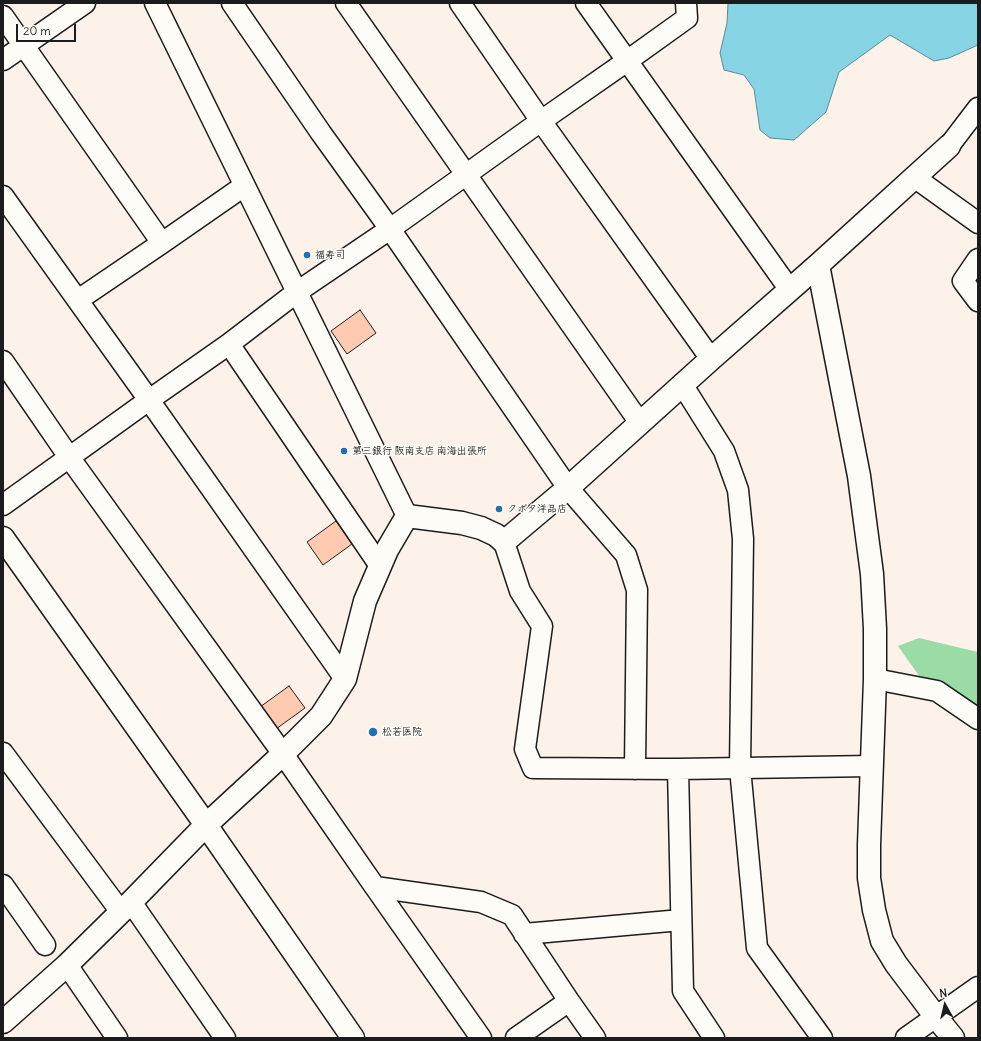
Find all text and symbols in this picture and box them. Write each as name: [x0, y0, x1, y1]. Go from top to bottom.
scale bar: [18, 16, 78, 42]
text: 20 m: [23, 23, 51, 38]
place label: 福寿司: [315, 249, 345, 261]
marker: 福寿司: [302, 250, 312, 260]
place label: 第三銀行 阪南支店 南海出張所: [352, 445, 487, 457]
marker: 第三銀行 阪南支店 南海出張所: [339, 446, 349, 456]
place label: クボタ洋品店: [507, 503, 567, 515]
marker: クボタ洋品店: [494, 504, 504, 514]
marker: 松若医院: [367, 726, 379, 738]
place label: 松若医院: [382, 726, 422, 738]
north arrow: [925, 985, 965, 1025]
text: N: [939, 986, 948, 1001]

